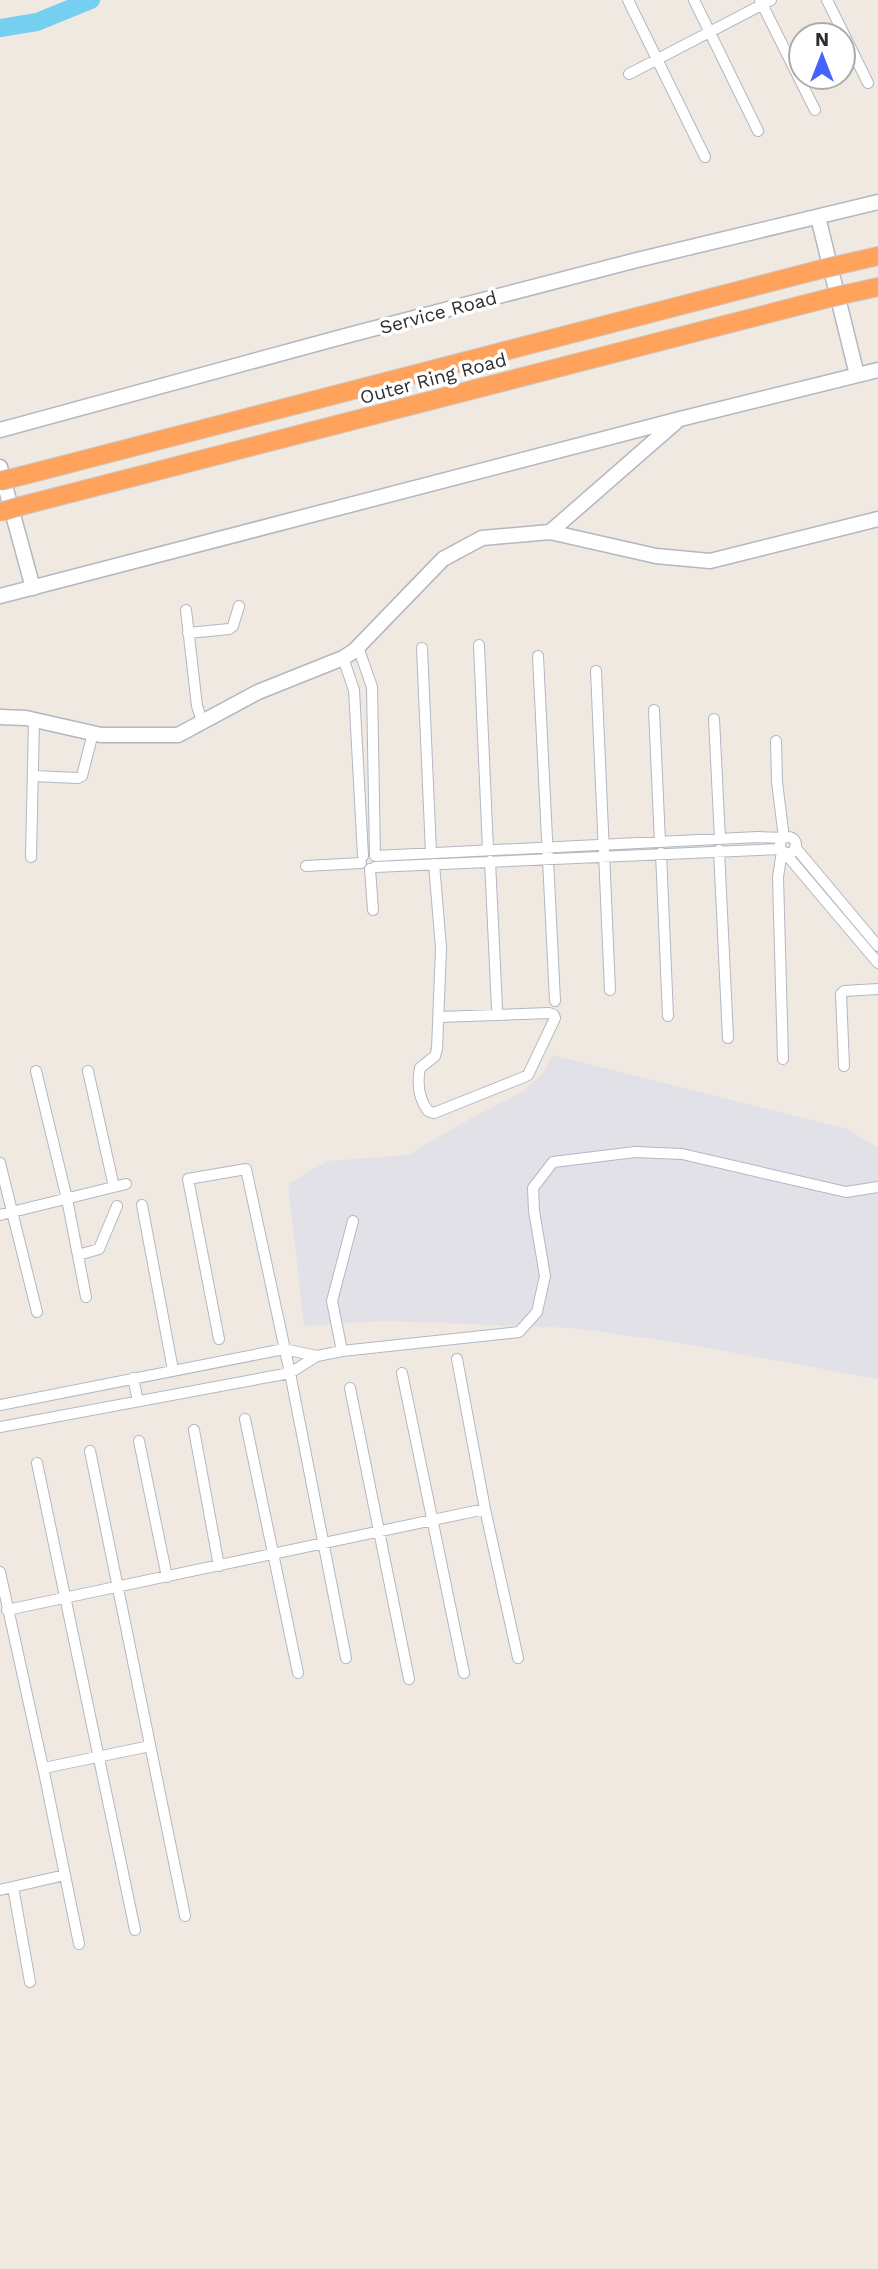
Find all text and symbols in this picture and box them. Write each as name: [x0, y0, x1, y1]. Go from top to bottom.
north arrow: [787, 21, 857, 91]
text: N: [815, 28, 829, 51]
street label: Service Road: [377, 286, 499, 339]
street label: Outer Ring Road: [357, 348, 509, 409]

